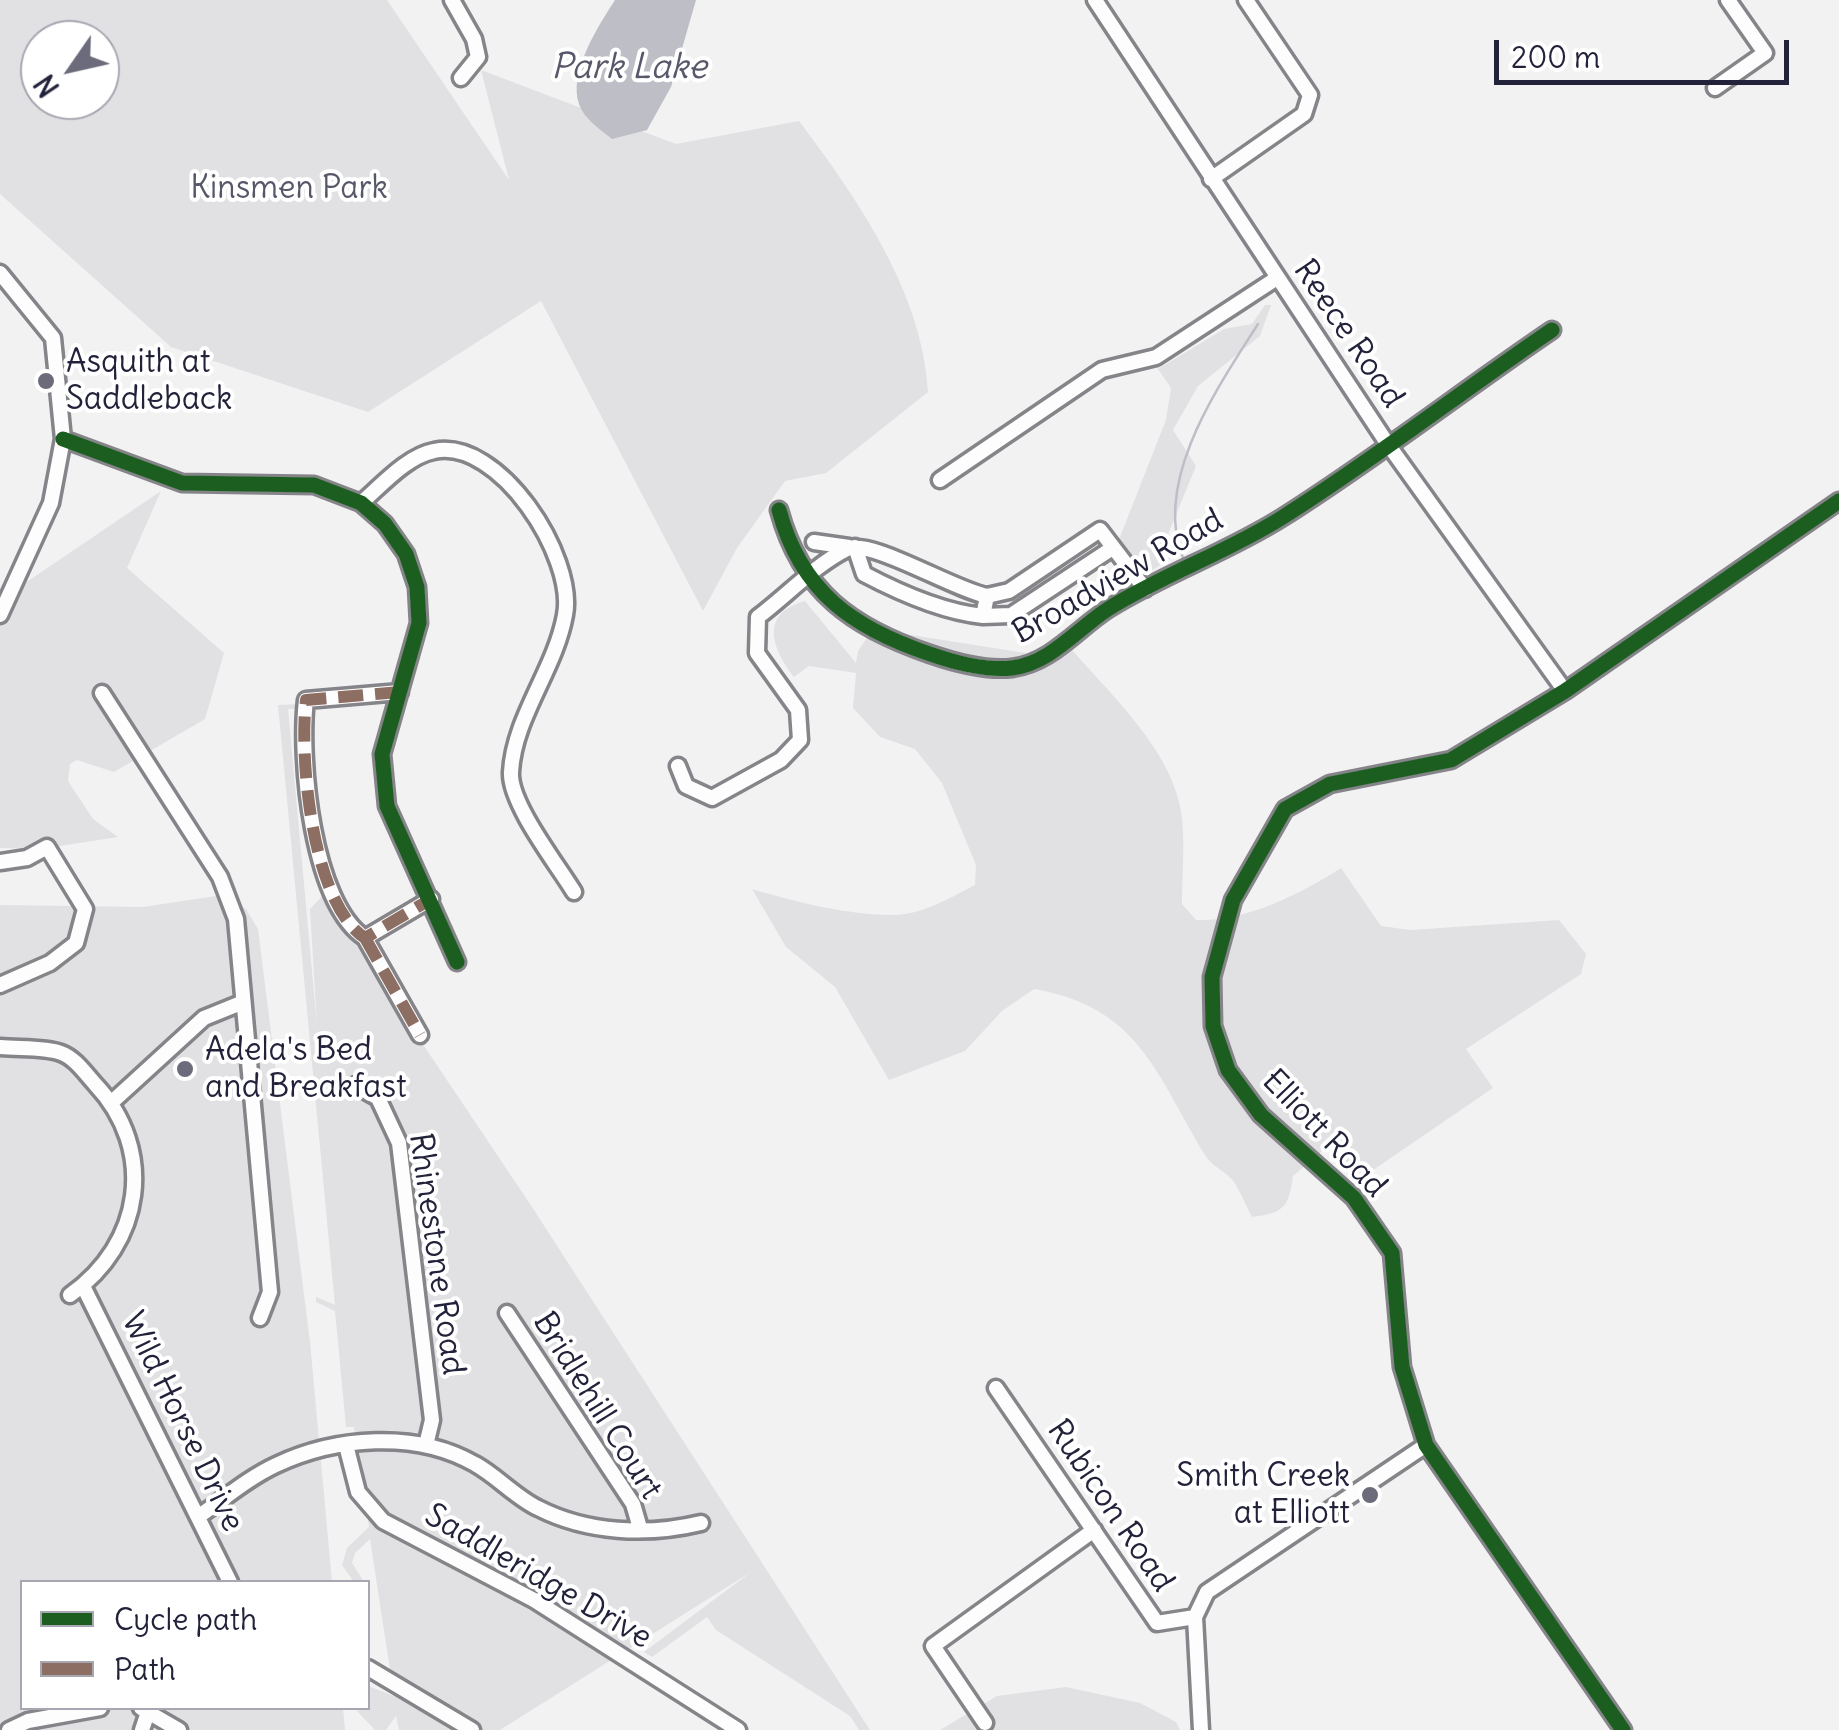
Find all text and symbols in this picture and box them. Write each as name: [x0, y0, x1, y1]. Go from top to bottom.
north arrow: [20, 20, 120, 120]
scale bar: [1499, 20, 1794, 82]
text: 200 m: [1511, 38, 1600, 76]
water label: Park Lake: [551, 47, 707, 89]
text: N: [26, 68, 67, 104]
park label: Kinsmen Park: [190, 170, 388, 208]
street label: Reece Road: [1285, 253, 1411, 415]
place label: Asquith at Saddleback: [66, 344, 232, 419]
marker: Asquith at Saddleback: [35, 370, 57, 392]
street label: Broadview Road: [1006, 501, 1230, 653]
place label: Adela's Bed and Breakfast: [205, 1032, 407, 1107]
marker: Adela's Bed and Breakfast: [174, 1058, 196, 1080]
street label: Elliott Road: [1254, 1062, 1394, 1206]
street label: Rhinestone Road: [400, 1131, 472, 1377]
street label: Bridlehill Court: [524, 1305, 670, 1507]
street label: Wild Horse Drive: [112, 1306, 252, 1538]
street label: Rubicon Road: [1038, 1413, 1182, 1599]
place label: Smith Creek at Elliott: [1176, 1458, 1350, 1533]
marker: Smith Creek at Elliott: [1359, 1484, 1381, 1506]
street label: Saddleridge Drive: [418, 1497, 658, 1657]
legend: [20, 1580, 370, 1710]
text: Cycle path: [114, 1600, 257, 1638]
text: Path: [114, 1650, 176, 1688]

